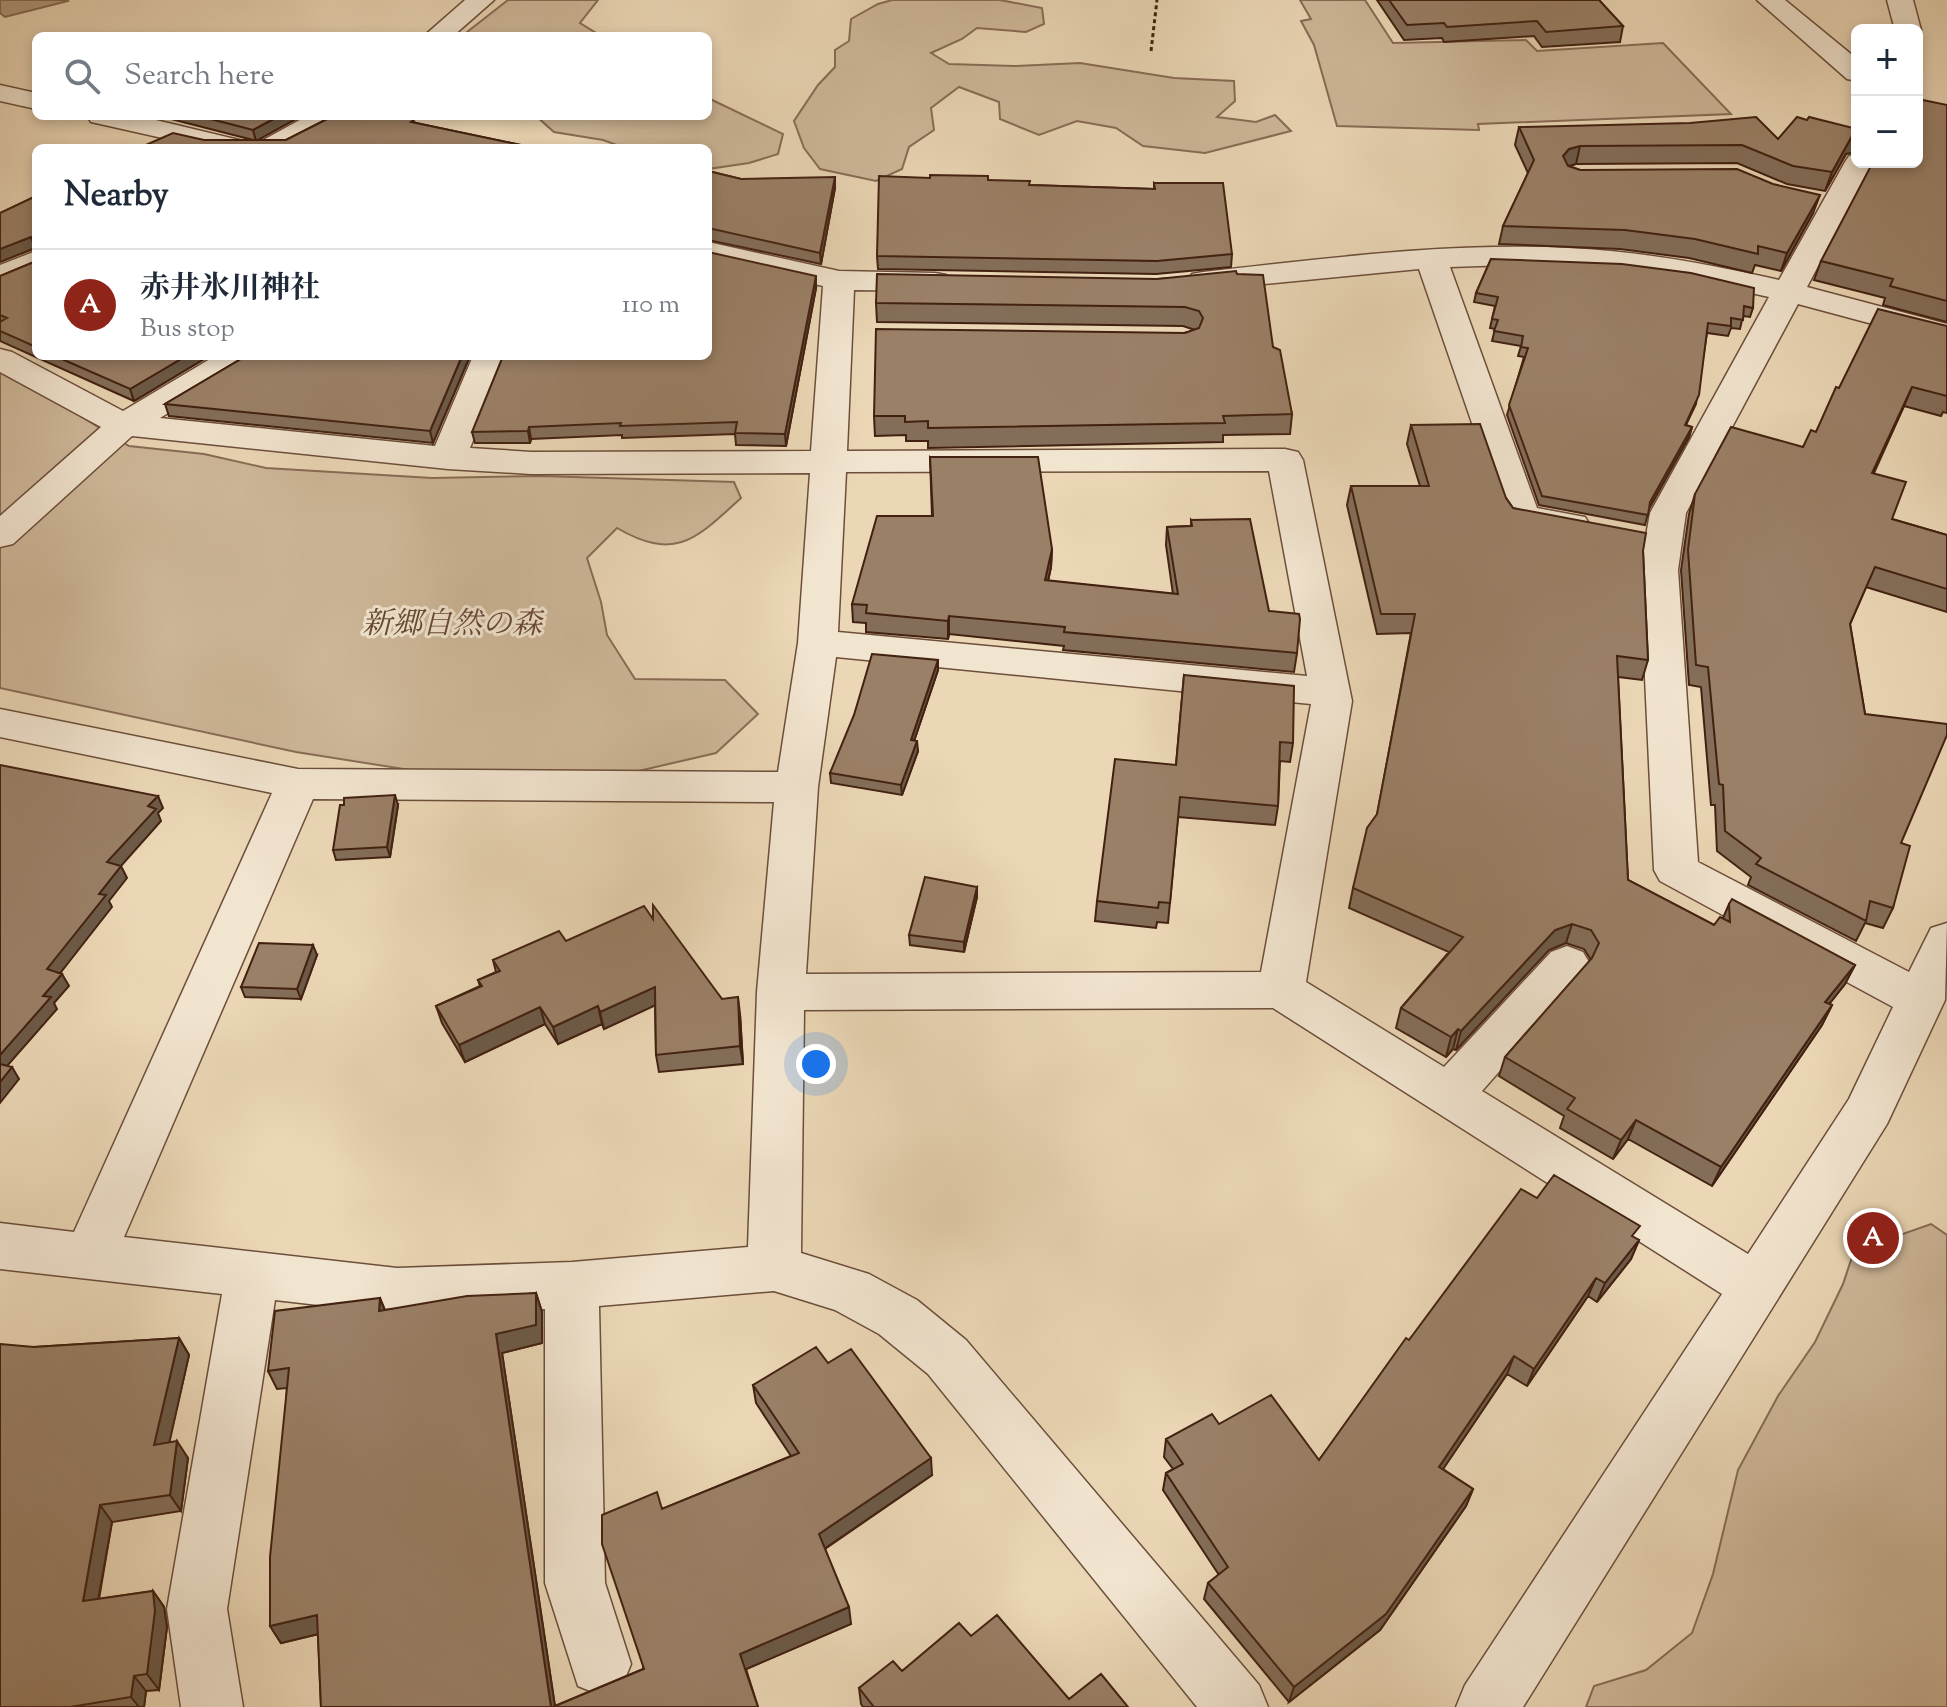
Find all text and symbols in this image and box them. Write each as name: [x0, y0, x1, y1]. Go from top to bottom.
map controls: [1851, 24, 1923, 168]
button: +: [1851, 24, 1923, 96]
search box: [32, 32, 712, 120]
icon: search: [60, 54, 104, 98]
text: Search here: [124, 55, 274, 98]
button: −: [1851, 96, 1923, 168]
text: Nearby: [64, 172, 169, 221]
text: 赤井氷川神社: [140, 268, 320, 311]
text: A: [79, 287, 101, 324]
text: 110 m: [622, 287, 680, 324]
text: Bus stop: [140, 311, 235, 348]
park label: 新郷自然の森: [362, 604, 545, 647]
your location: [796, 1044, 836, 1084]
pin: A: [1847, 1208, 1899, 1268]

